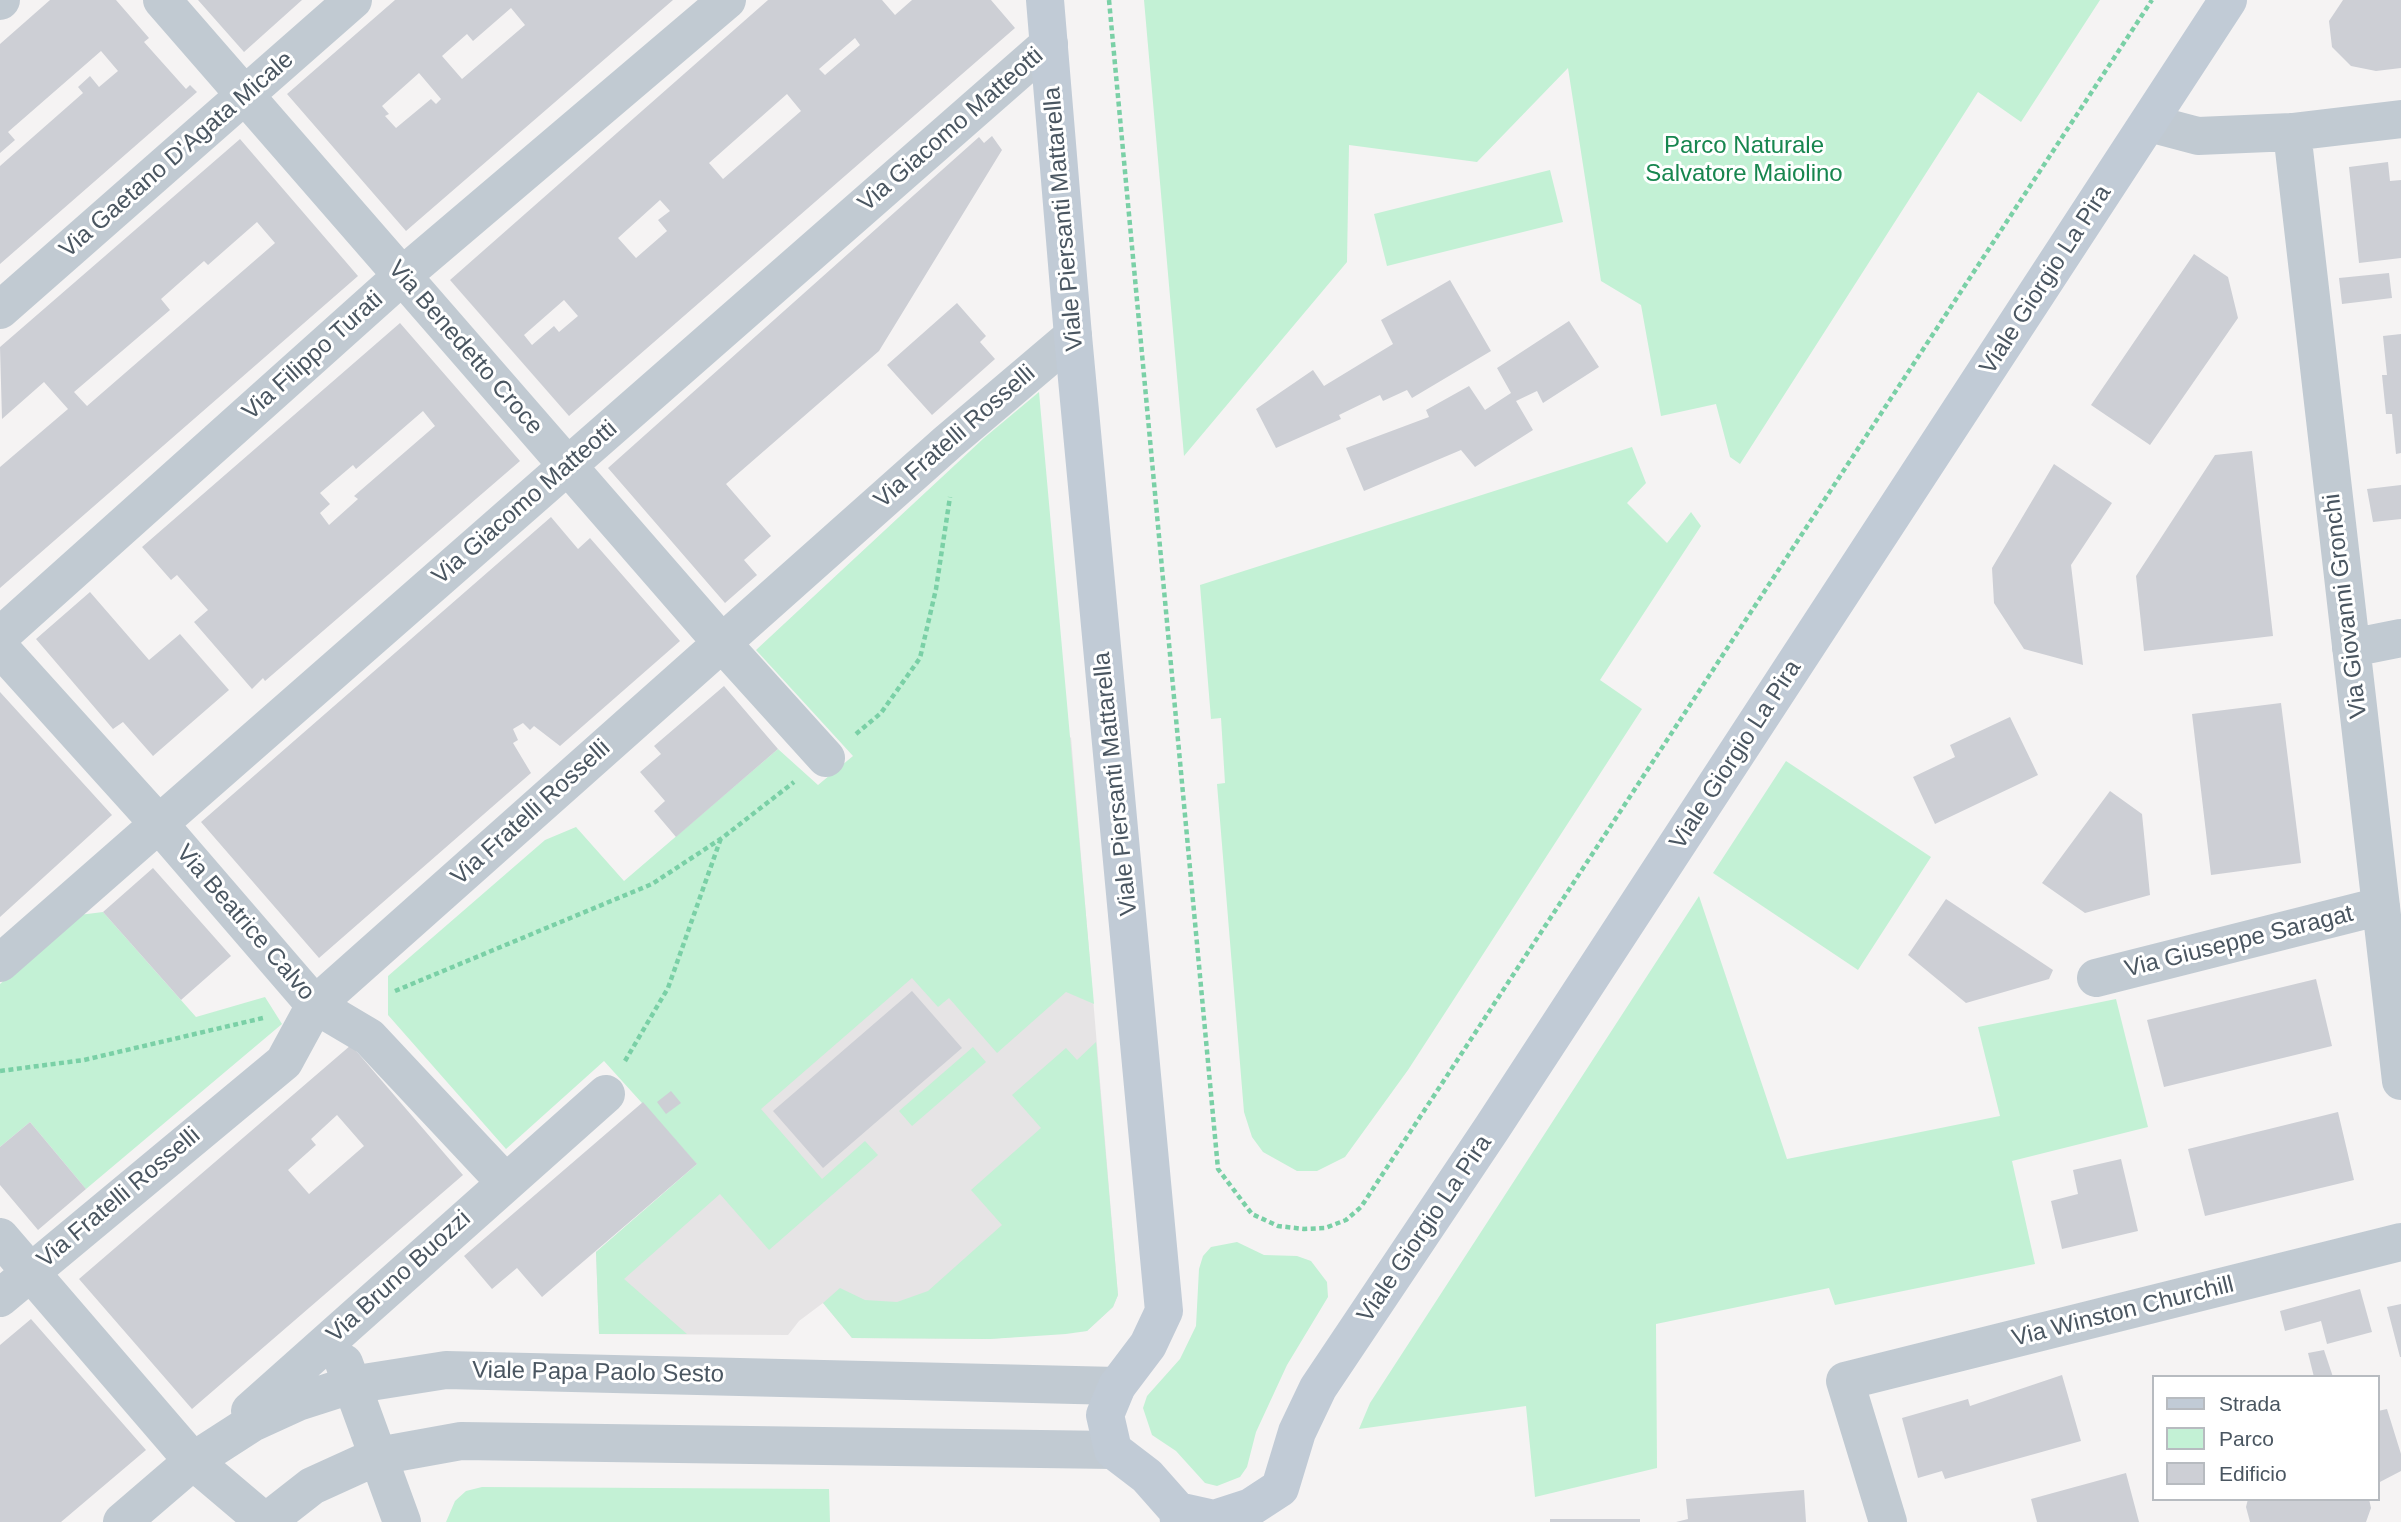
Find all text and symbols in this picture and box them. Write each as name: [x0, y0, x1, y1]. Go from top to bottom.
street label: Via Giacomo Matteotti: [853, 42, 1049, 218]
street label: Via Gaetano D'Agata Micale: [54, 46, 300, 264]
street label: Viale Piersanti Mattarella: [1038, 86, 1090, 352]
park label: Parco Naturale Salvatore Maiolino: [1645, 132, 1843, 188]
street label: Viale Giorgio La Pira: [1974, 180, 2118, 380]
street label: Via Benedetto Croce: [382, 255, 548, 441]
street label: Via Filippo Turati: [237, 285, 389, 427]
street label: Via Fratelli Rosselli: [869, 359, 1041, 515]
street label: Via Giacomo Matteotti: [427, 415, 623, 591]
street label: Via Giovanni Gronchi: [2318, 492, 2374, 720]
street label: Viale Piersanti Mattarella: [1088, 651, 1144, 917]
street label: Viale Giorgio La Pira: [1664, 655, 1808, 855]
street label: Via Fratelli Rosselli: [446, 734, 616, 892]
street label: Via Beatrice Calvo: [170, 839, 320, 1007]
street label: Via Giuseppe Saragat: [2122, 900, 2356, 984]
street label: Via Fratelli Rosselli: [32, 1122, 206, 1274]
street label: Viale Giorgio La Pira: [1352, 1130, 1498, 1328]
street label: Via Bruno Buozzi: [321, 1205, 477, 1349]
street label: Via Winston Churchill: [2009, 1270, 2237, 1354]
street label: Viale Papa Paolo Sesto: [472, 1356, 724, 1390]
legend: [2152, 1375, 2380, 1501]
text: Strada: [2219, 1392, 2281, 1415]
text: Parco: [2219, 1427, 2274, 1450]
text: Edificio: [2219, 1462, 2287, 1485]

